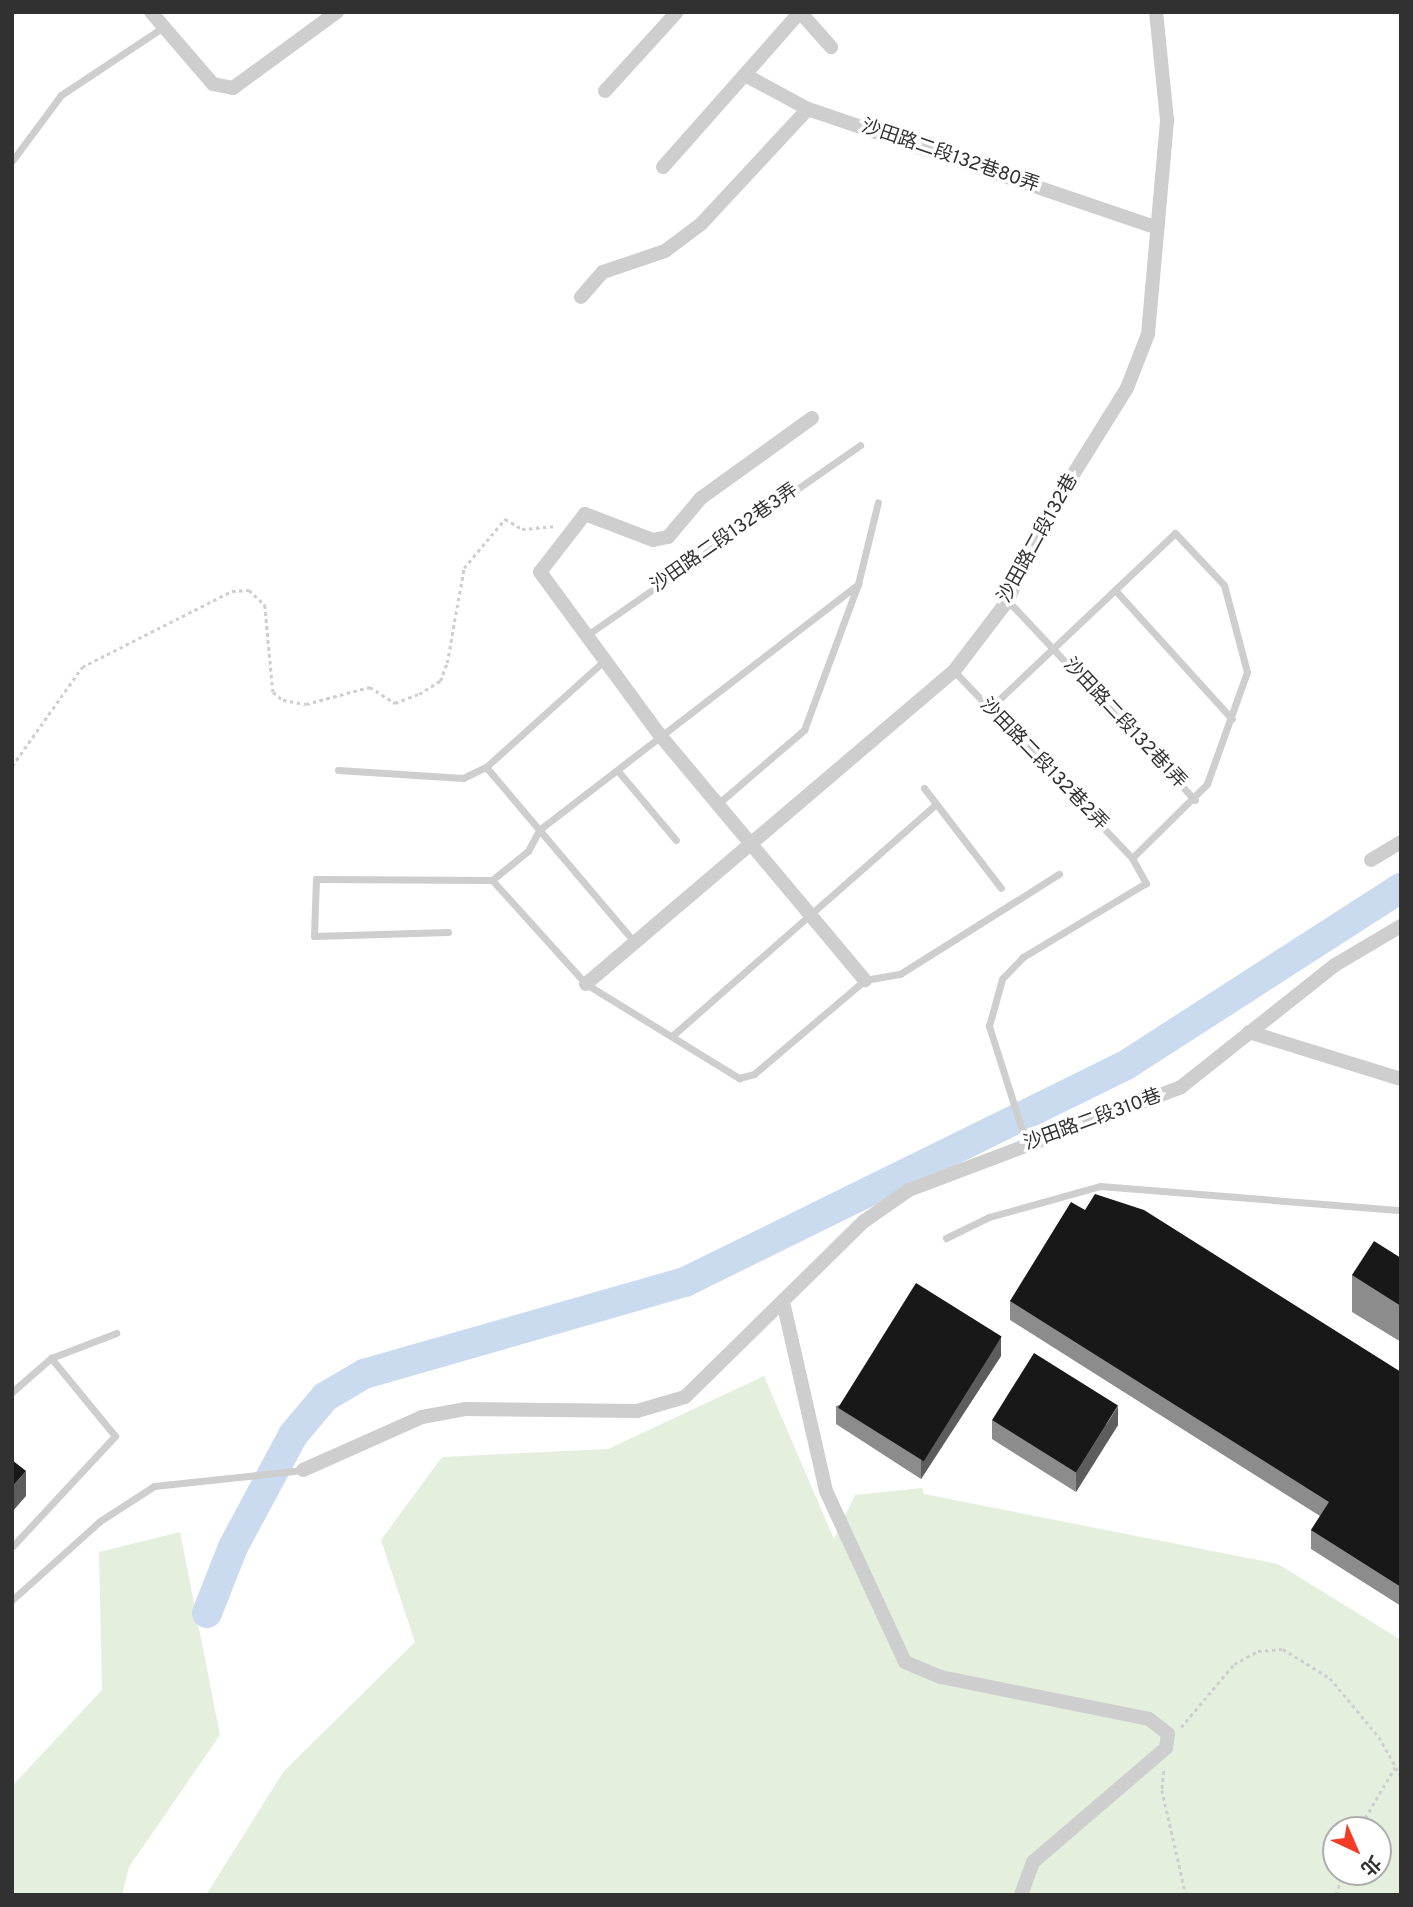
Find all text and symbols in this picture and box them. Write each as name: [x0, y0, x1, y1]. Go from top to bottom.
street label: 沙田路二段132巷80弄: [858, 116, 1042, 198]
street label: 沙田路二段132巷: [994, 471, 1084, 607]
street label: 沙田路二段132巷3弄: [647, 480, 803, 598]
street label: 沙田路二段132巷1弄: [1058, 654, 1190, 794]
street label: 沙田路二段132巷2弄: [974, 694, 1112, 836]
street label: 沙田路二段310巷: [1021, 1086, 1165, 1156]
north arrow: [1322, 1816, 1392, 1886]
text: 北: [1355, 1849, 1385, 1880]

